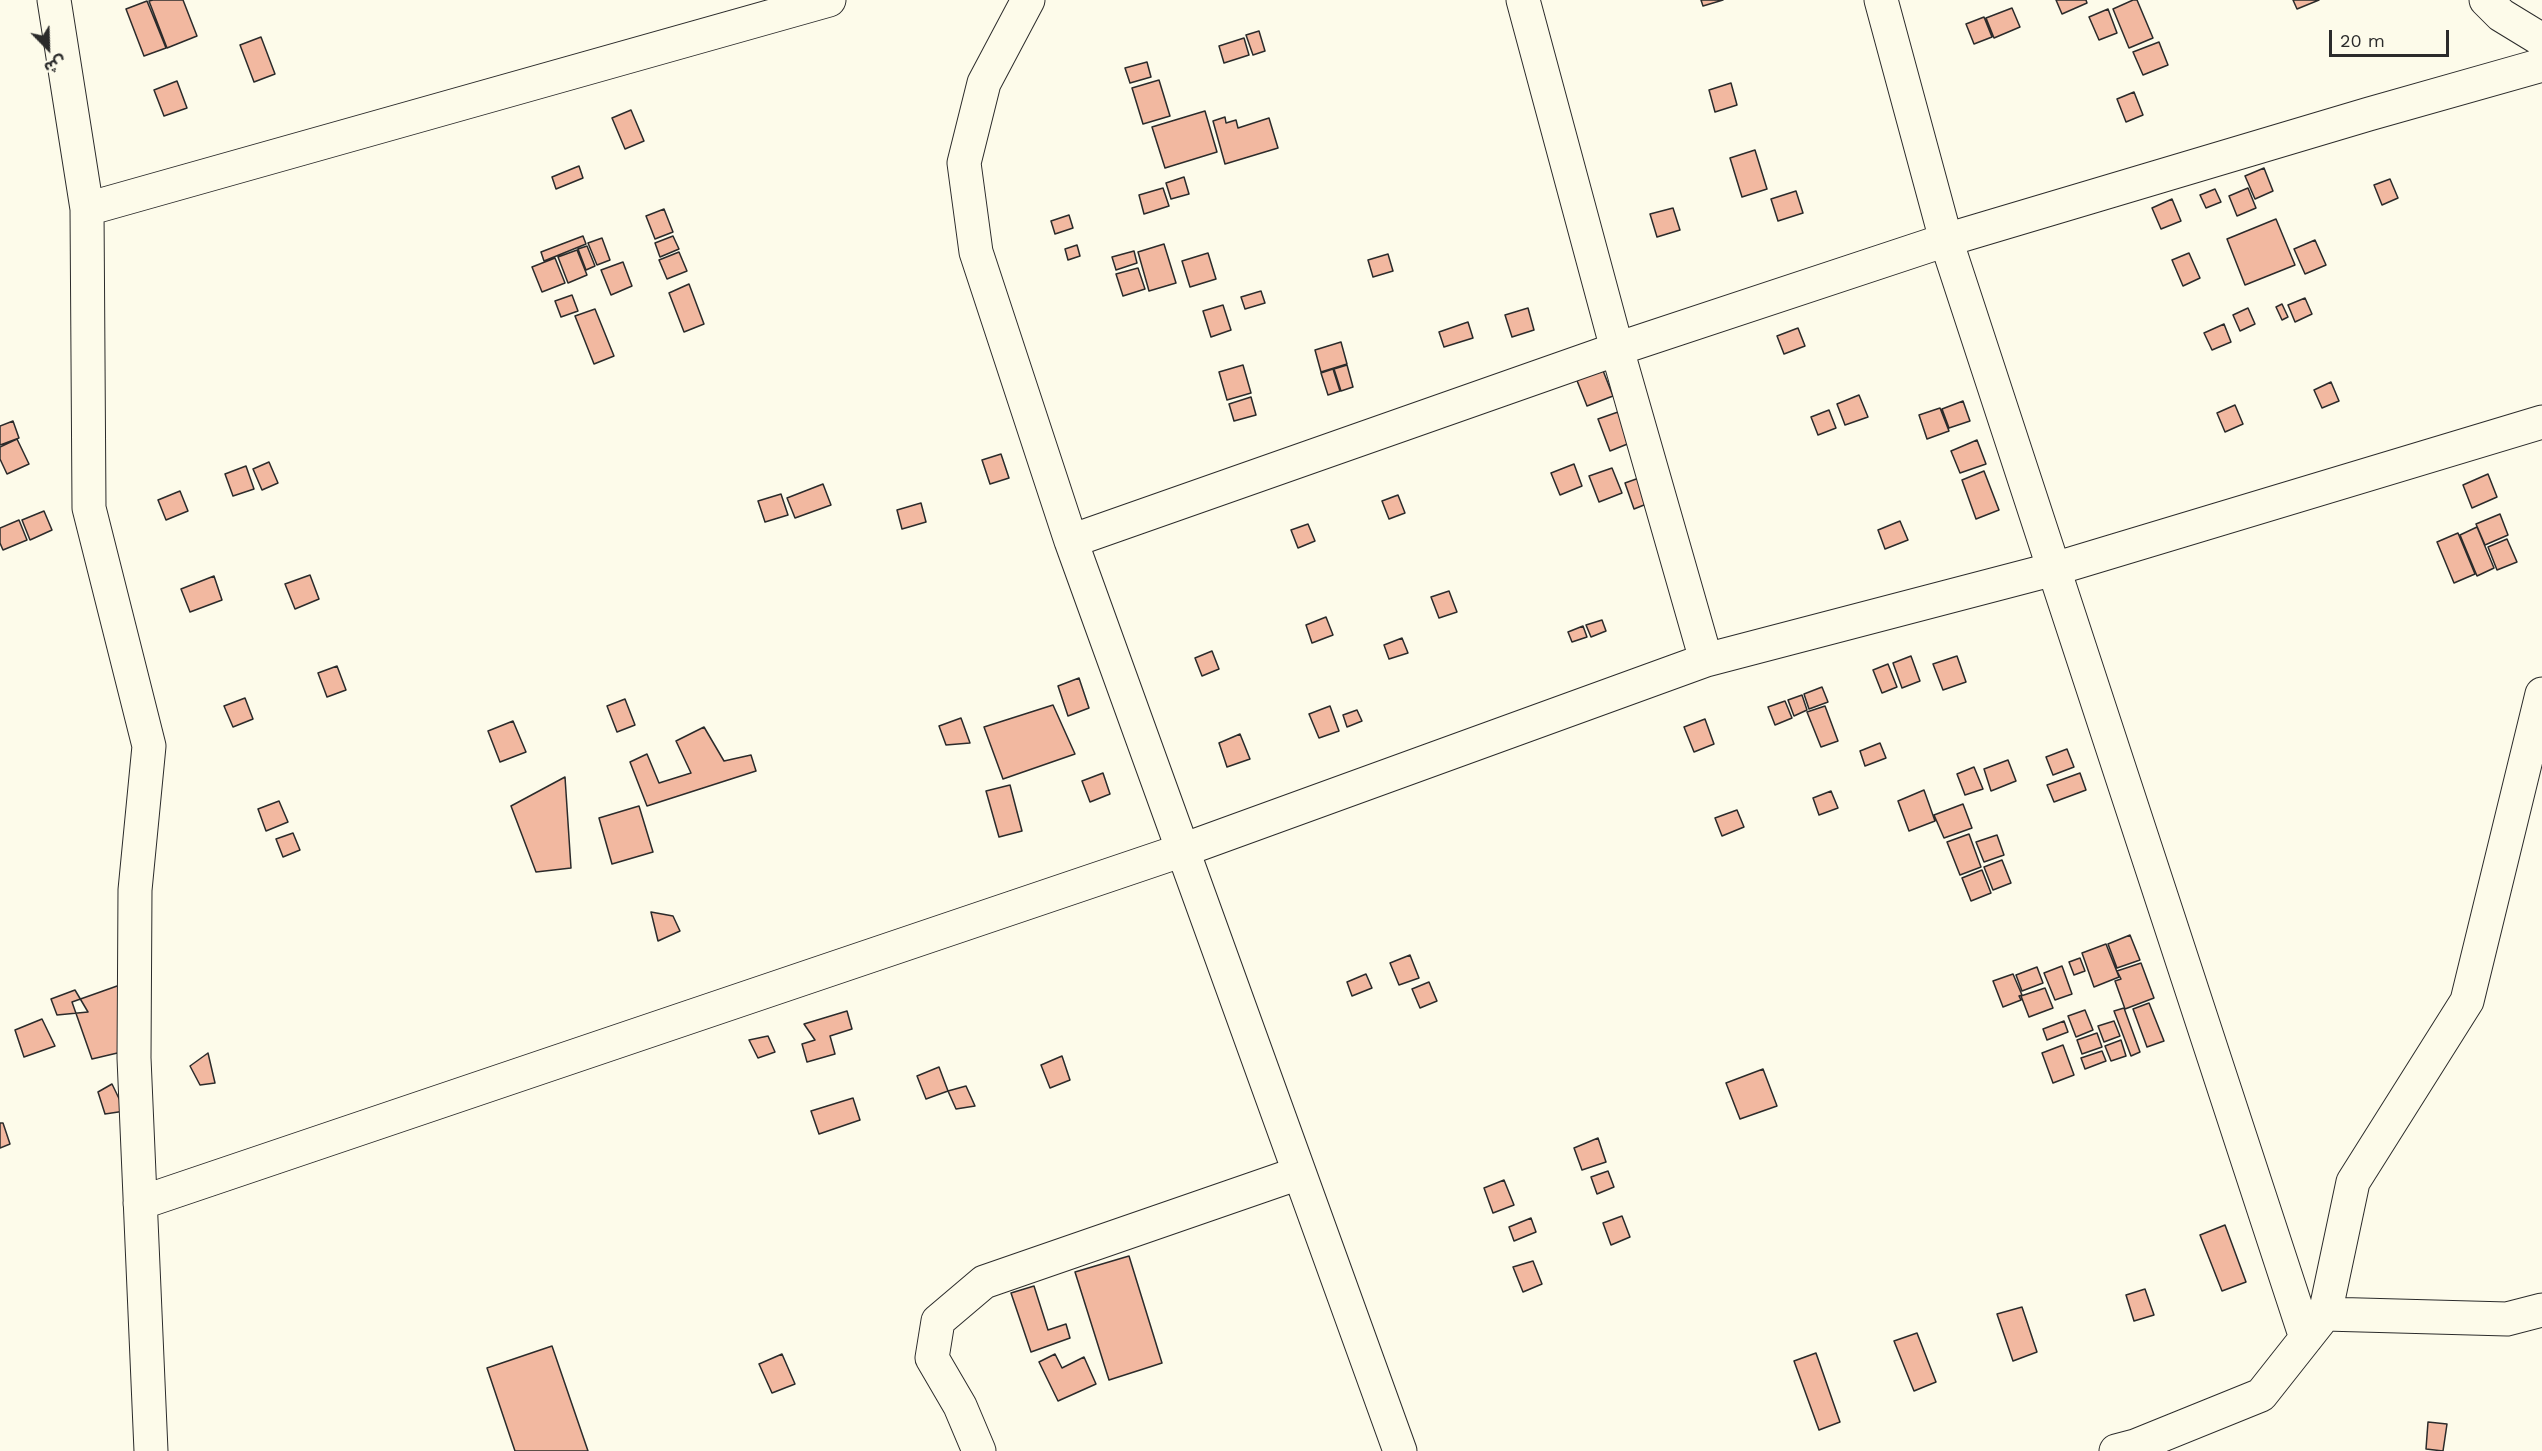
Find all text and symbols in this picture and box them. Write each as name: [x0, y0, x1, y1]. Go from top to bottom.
north arrow: [18, 18, 78, 78]
scale bar: [2332, 18, 2452, 56]
text: 20 m: [2340, 30, 2385, 51]
text: ش: [41, 52, 69, 78]

